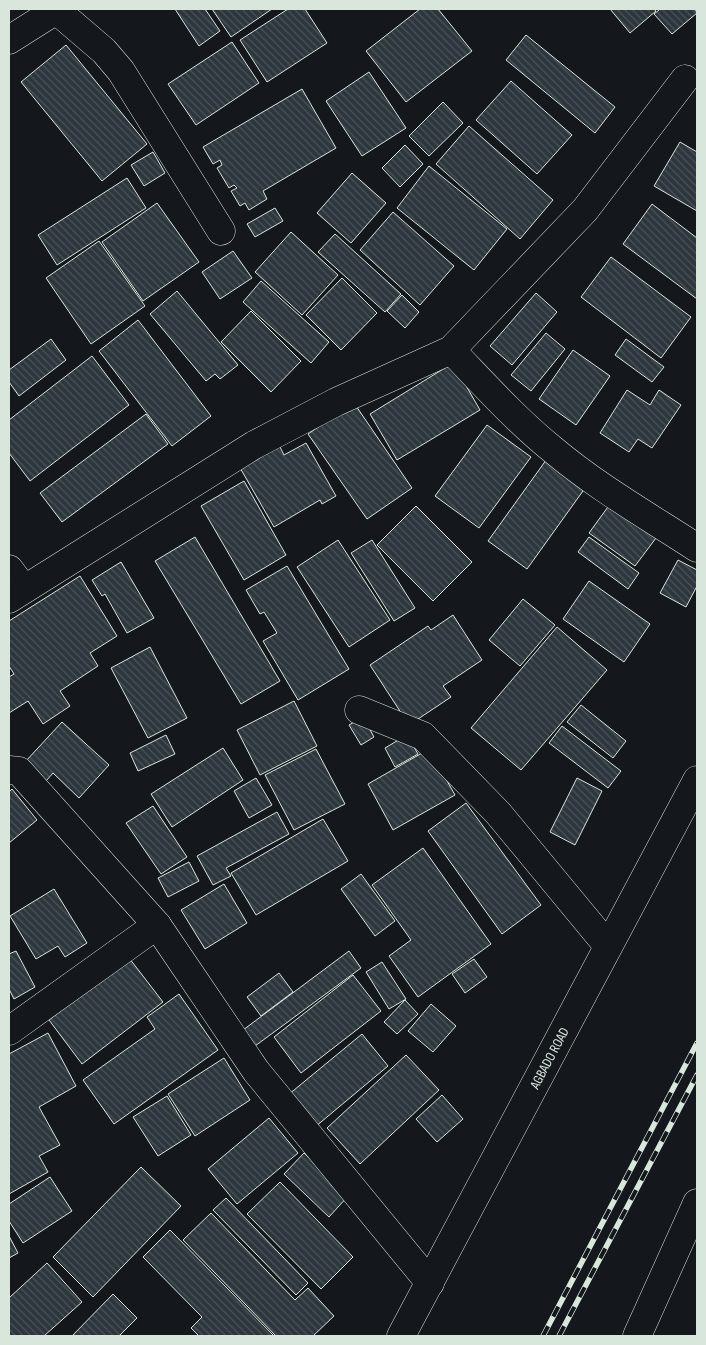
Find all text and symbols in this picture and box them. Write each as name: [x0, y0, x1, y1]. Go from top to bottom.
street label: AGBADO ROAD: [525, 1024, 572, 1093]

